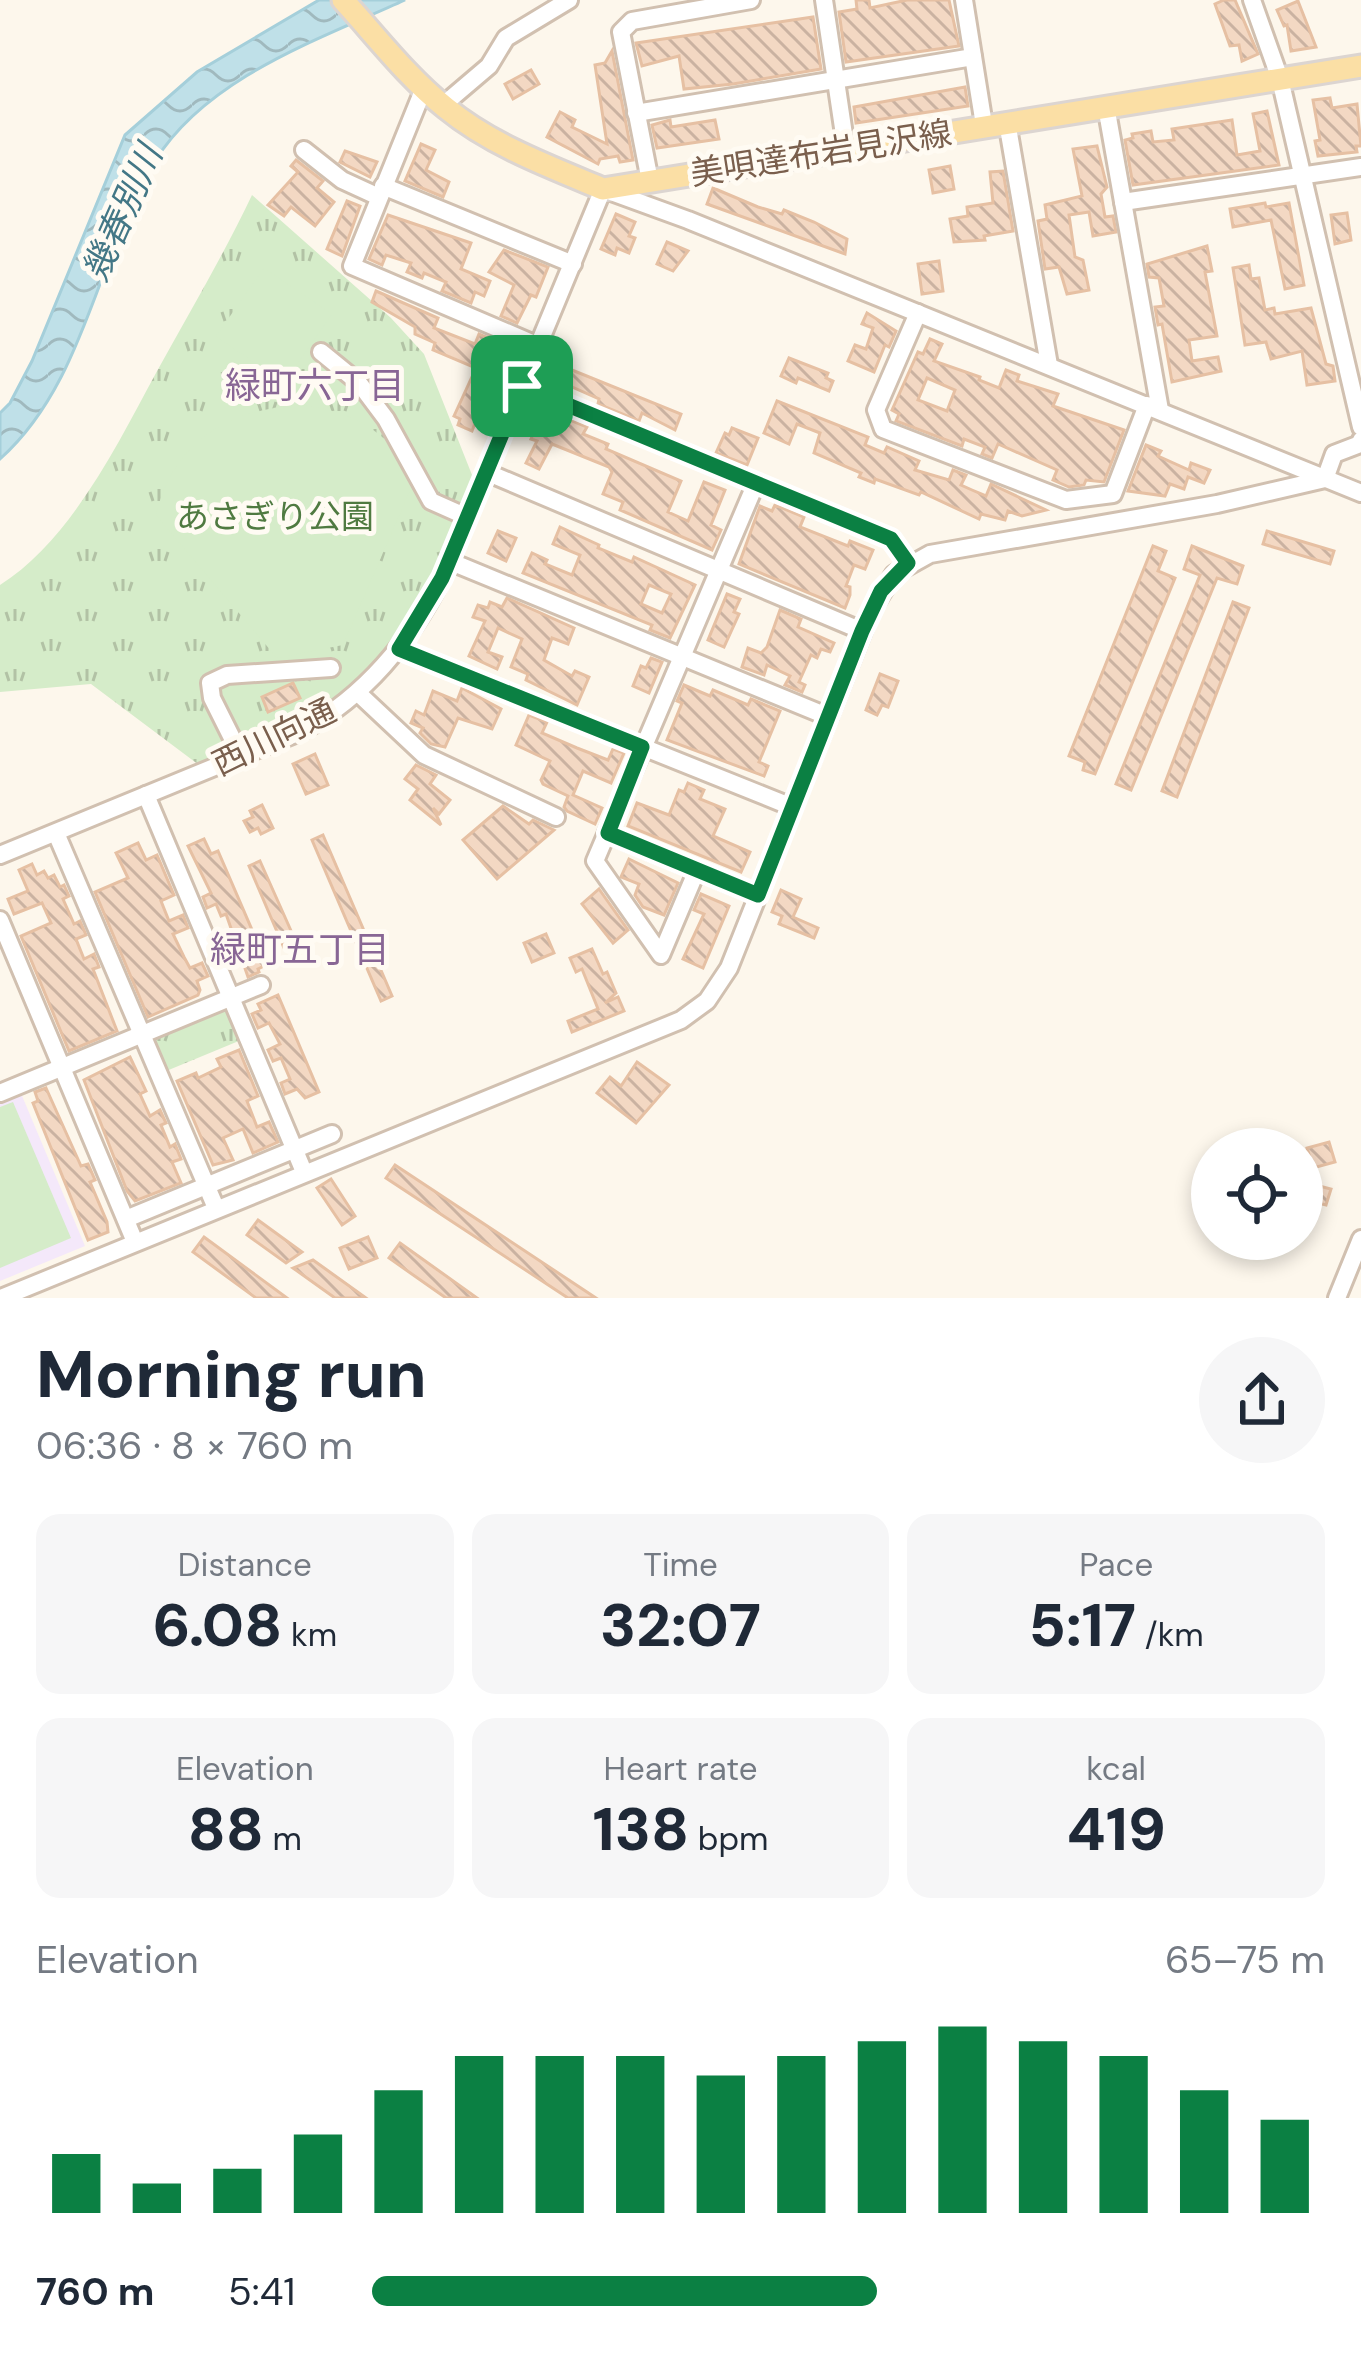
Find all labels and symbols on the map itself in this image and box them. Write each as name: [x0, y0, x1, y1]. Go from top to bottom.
street label: 美唄達布岩見沢線: [687, 111, 955, 195]
water label: 幾春別川: [71, 134, 174, 288]
pin: [471, 335, 573, 437]
district label: 緑町六丁目: [225, 362, 405, 409]
park label: あさぎり公園: [176, 495, 374, 538]
street label: 西川向通: [205, 689, 343, 785]
district label: 緑町五丁目: [210, 926, 390, 973]

